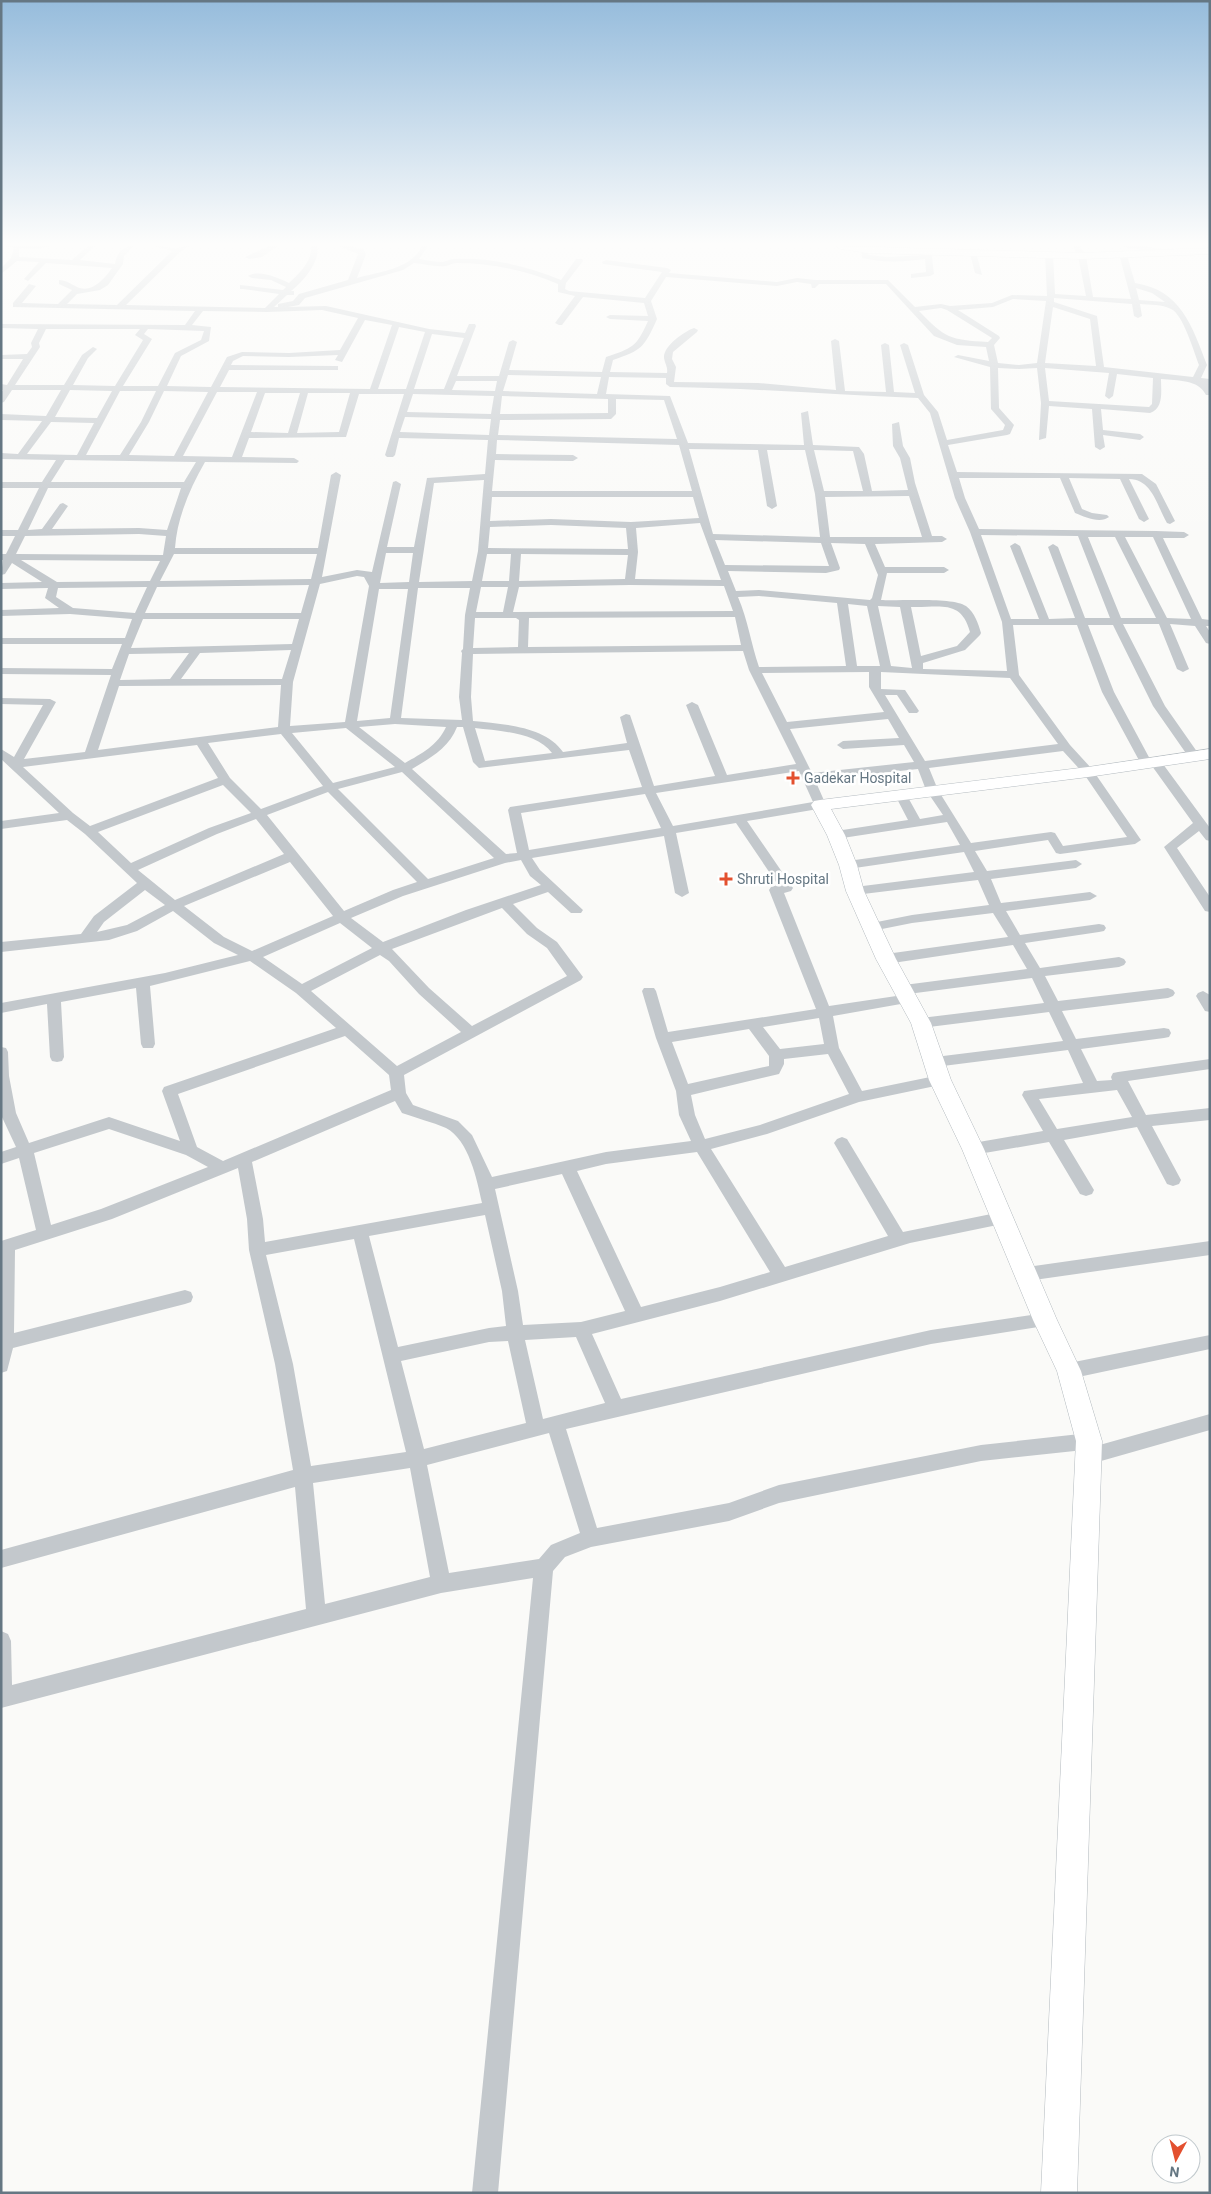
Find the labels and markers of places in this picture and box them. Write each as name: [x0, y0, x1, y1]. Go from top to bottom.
place label: Gadekar Hospital: [804, 770, 911, 786]
marker: Gadekar Hospital: [786, 771, 800, 785]
place label: Shruti Hospital: [737, 871, 829, 887]
marker: Shruti Hospital: [719, 872, 733, 886]

